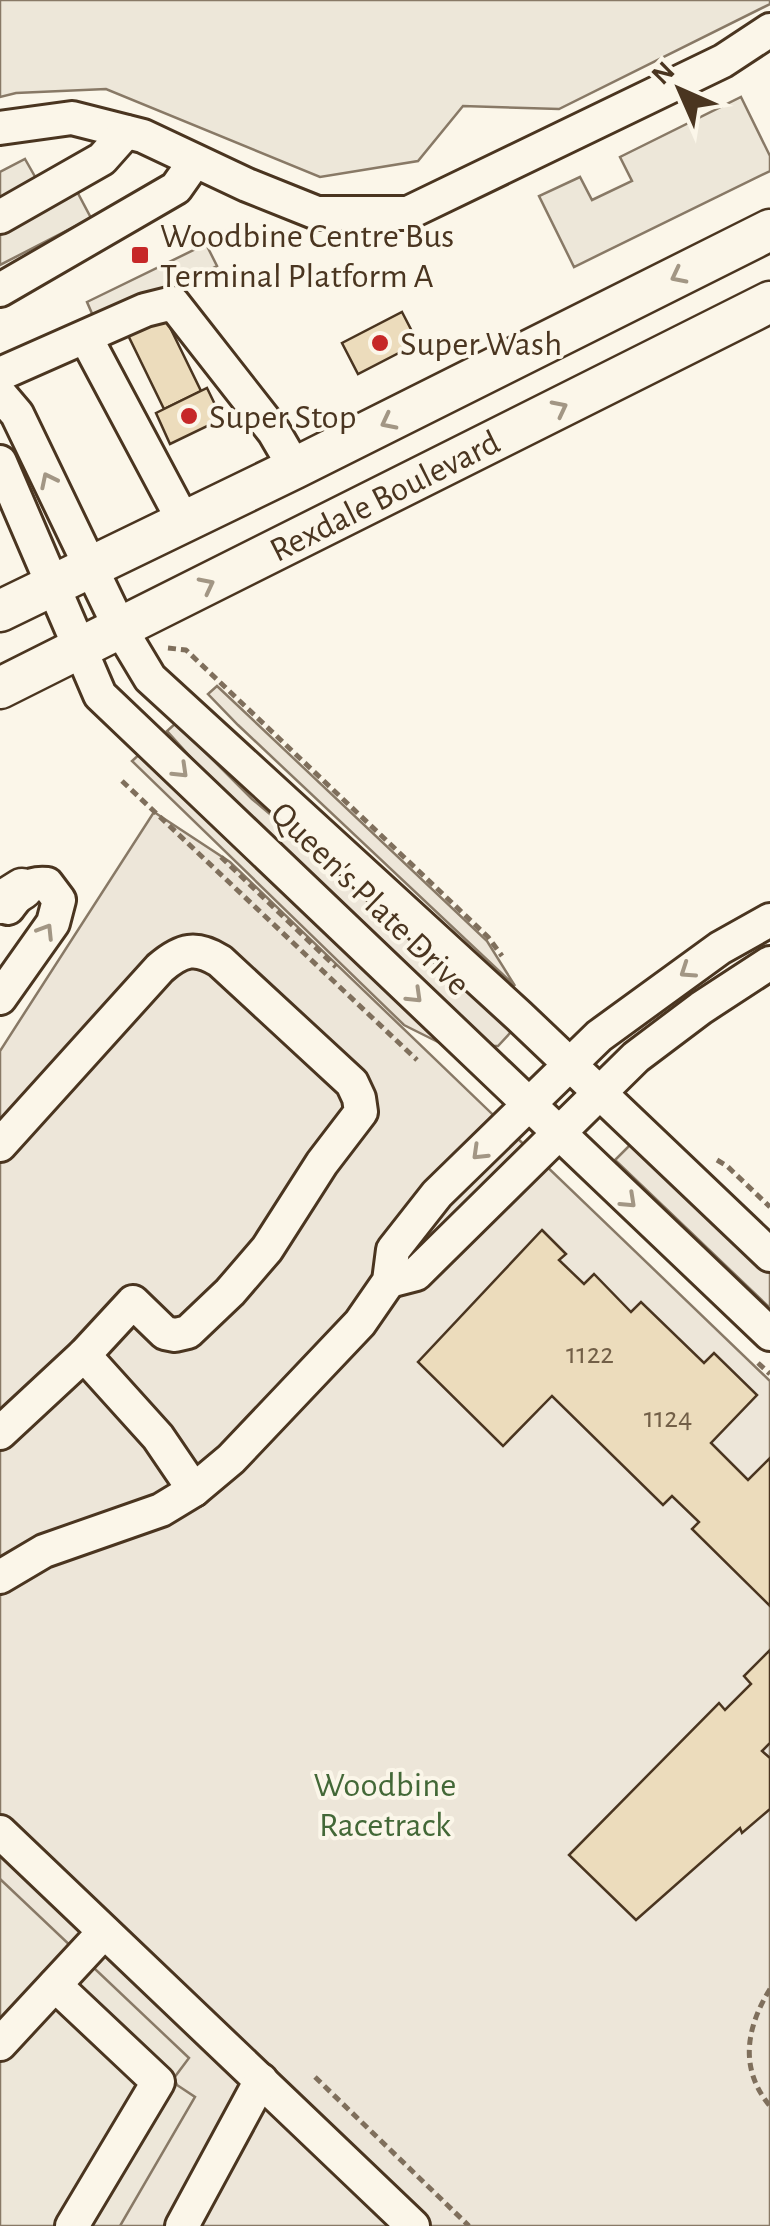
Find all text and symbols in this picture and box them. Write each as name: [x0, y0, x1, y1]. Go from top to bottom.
north arrow: [630, 40, 730, 140]
text: N: [647, 57, 681, 91]
place label: Woodbine Centre Bus Terminal Platform A: [160, 219, 454, 294]
marker: Woodbine Centre Bus Terminal Platform A: [129, 244, 151, 266]
one-way arrow: [671, 264, 689, 283]
place label: Super Wash: [400, 327, 562, 362]
marker: Super Wash: [369, 332, 391, 354]
place label: Super Stop: [209, 400, 357, 435]
one-way arrow: [550, 400, 568, 420]
marker: Super Stop: [178, 405, 200, 427]
one-way arrow: [380, 410, 398, 429]
street label: Rexdale Boulevard: [265, 425, 505, 569]
one-way arrow: [41, 472, 61, 490]
one-way arrow: [197, 578, 215, 597]
one-way arrow: [169, 759, 187, 777]
street label: Queen's Plate Drive: [264, 796, 476, 1002]
one-way arrow: [34, 924, 53, 942]
one-way arrow: [680, 959, 698, 977]
one-way arrow: [403, 984, 421, 1002]
one-way arrow: [473, 1141, 491, 1159]
one-way arrow: [617, 1189, 636, 1207]
house number: 1122: [566, 1339, 614, 1369]
house number: 1124: [644, 1403, 692, 1433]
park label: Woodbine Racetrack: [314, 1768, 456, 1843]

